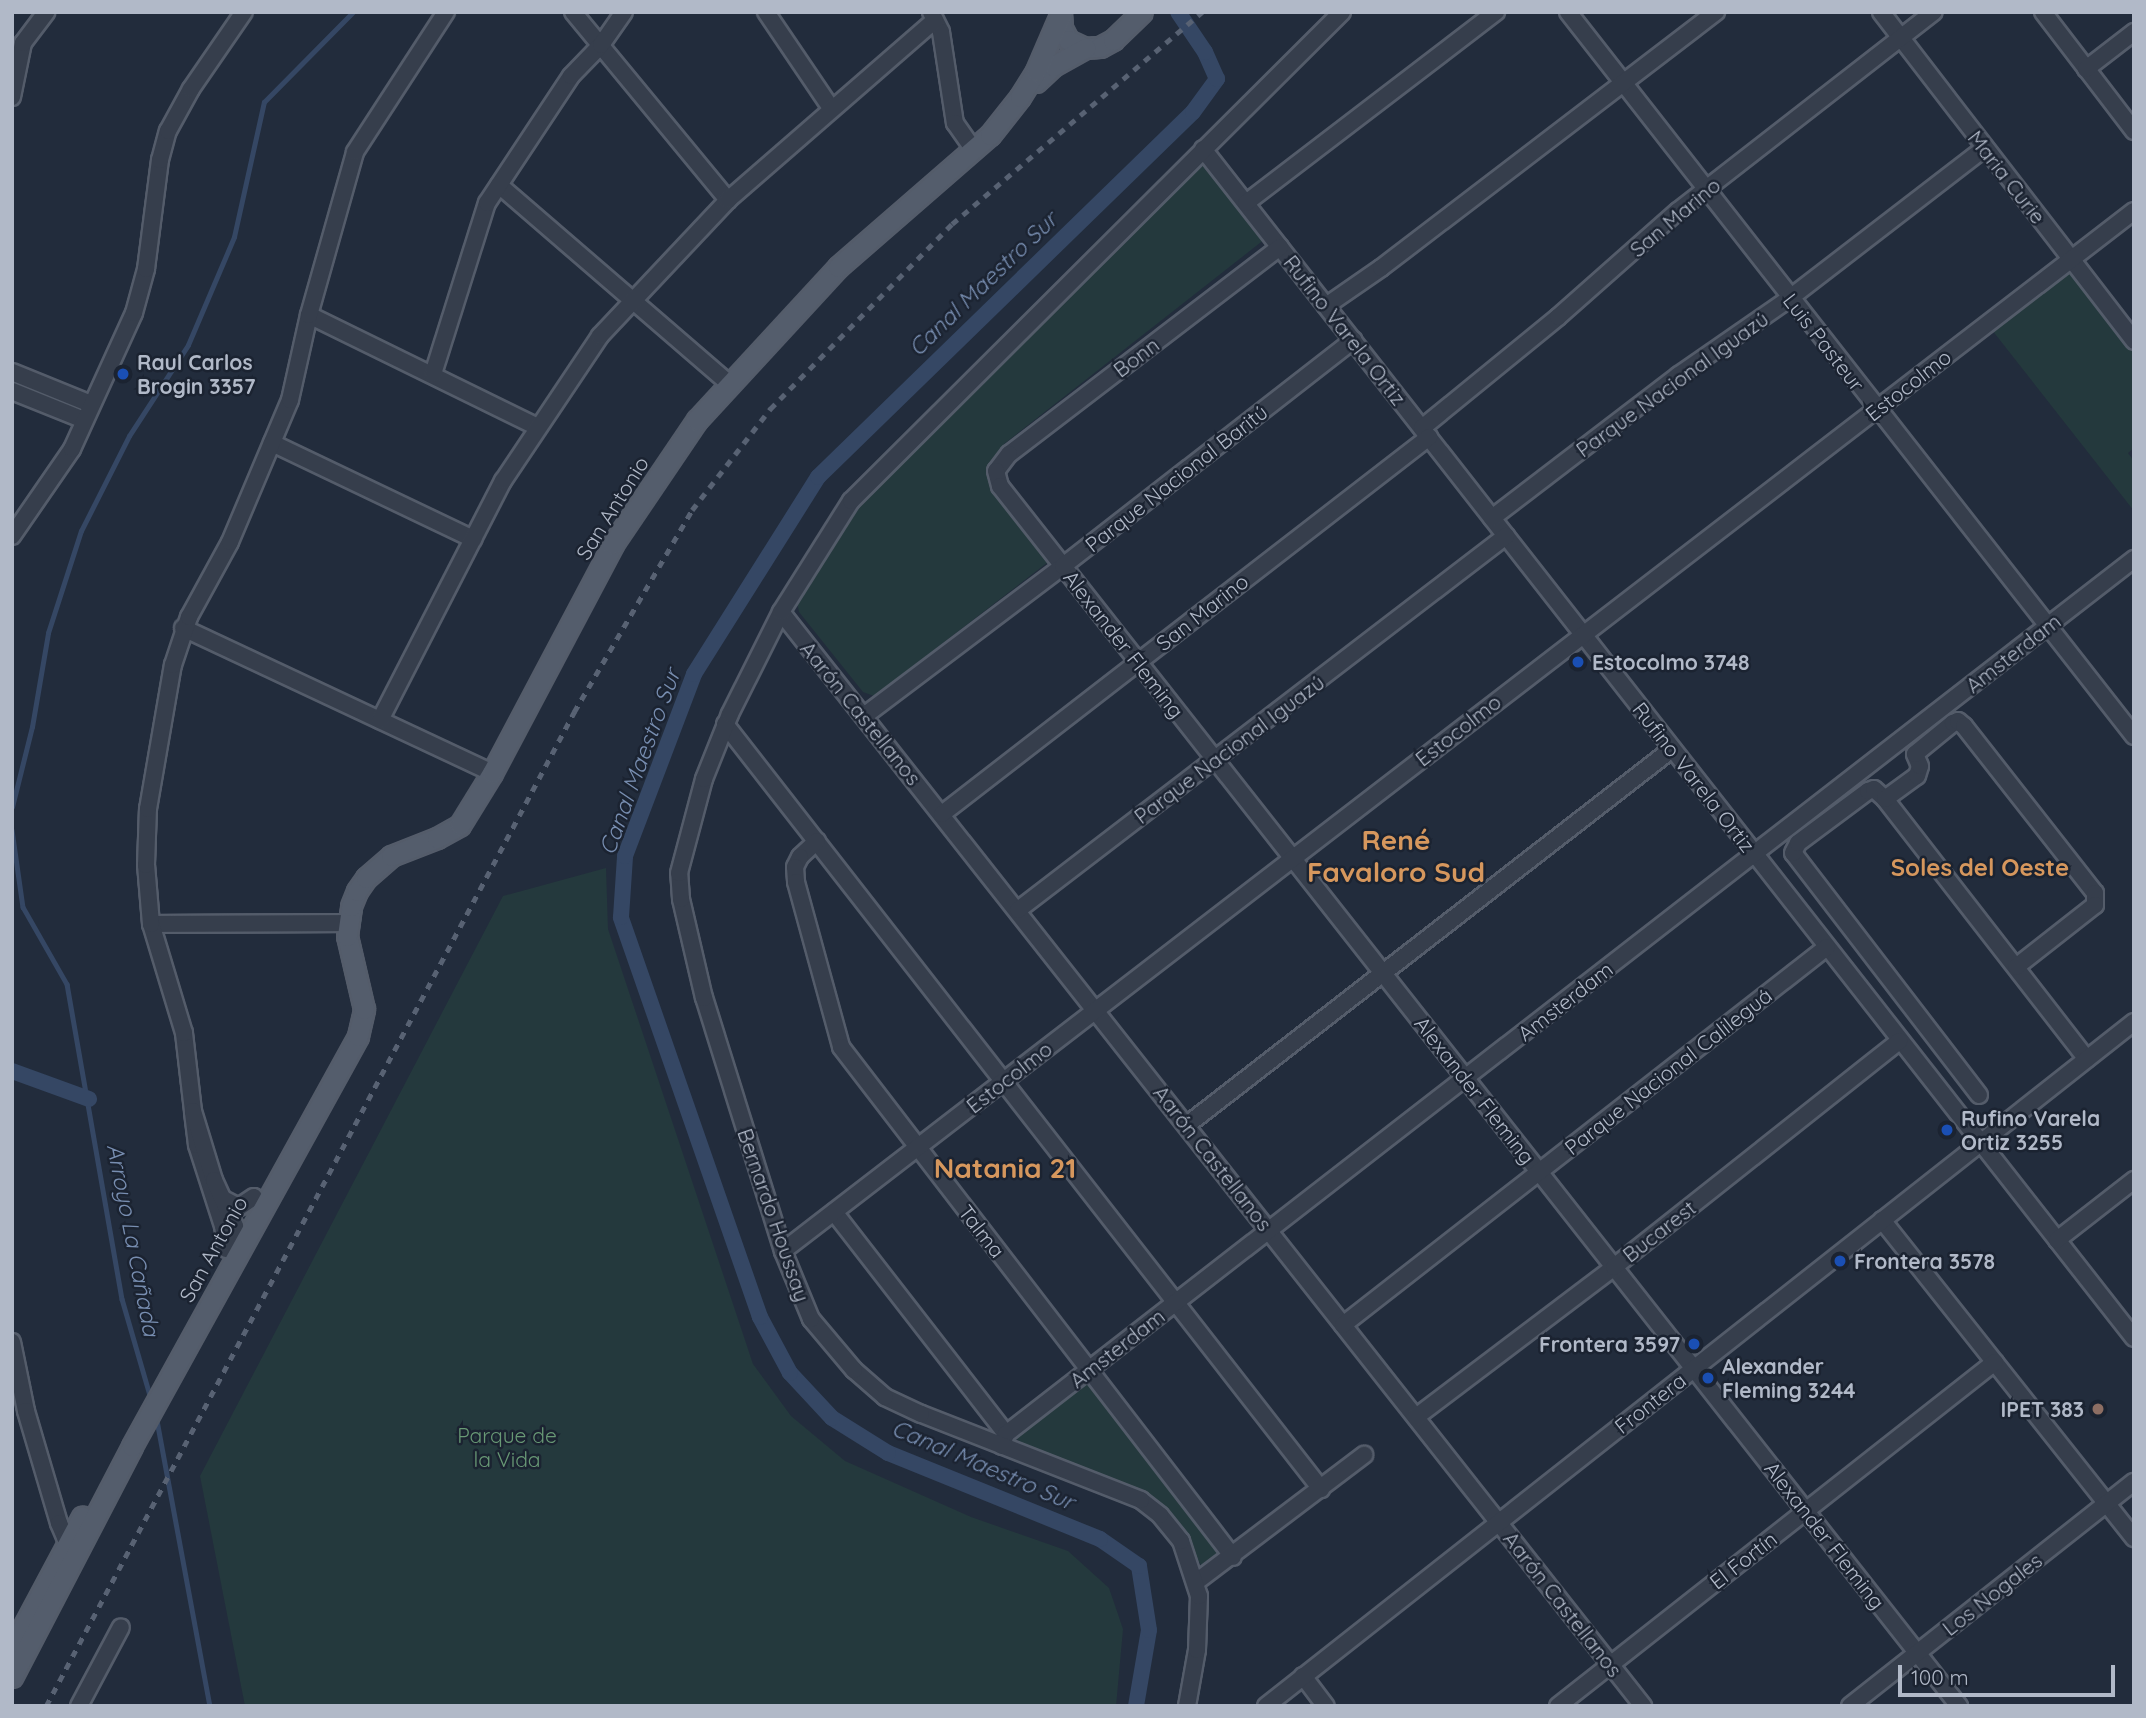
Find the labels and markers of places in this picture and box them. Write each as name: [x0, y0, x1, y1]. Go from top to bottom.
place label: Raul Carlos Brogin 3357: [137, 349, 255, 399]
marker: Raul Carlos Brogin 3357: [115, 366, 131, 382]
place label: Estocolmo 3748: [1592, 649, 1750, 675]
marker: Estocolmo 3748: [1570, 654, 1586, 670]
place label: Rufino Varela Ortiz 3255: [1961, 1105, 2100, 1155]
marker: Rufino Varela Ortiz 3255: [1939, 1122, 1955, 1138]
place label: Frontera 3578: [1854, 1248, 1995, 1274]
marker: Frontera 3578: [1832, 1253, 1848, 1269]
place label: Frontera 3597: [1539, 1331, 1680, 1357]
marker: Frontera 3597: [1686, 1336, 1702, 1352]
place label: Alexander Fleming 3244: [1722, 1353, 1856, 1403]
marker: Alexander Fleming 3244: [1700, 1370, 1716, 1386]
place label: IPET 383: [2000, 1396, 2084, 1422]
marker: IPET 383: [2090, 1401, 2106, 1417]

